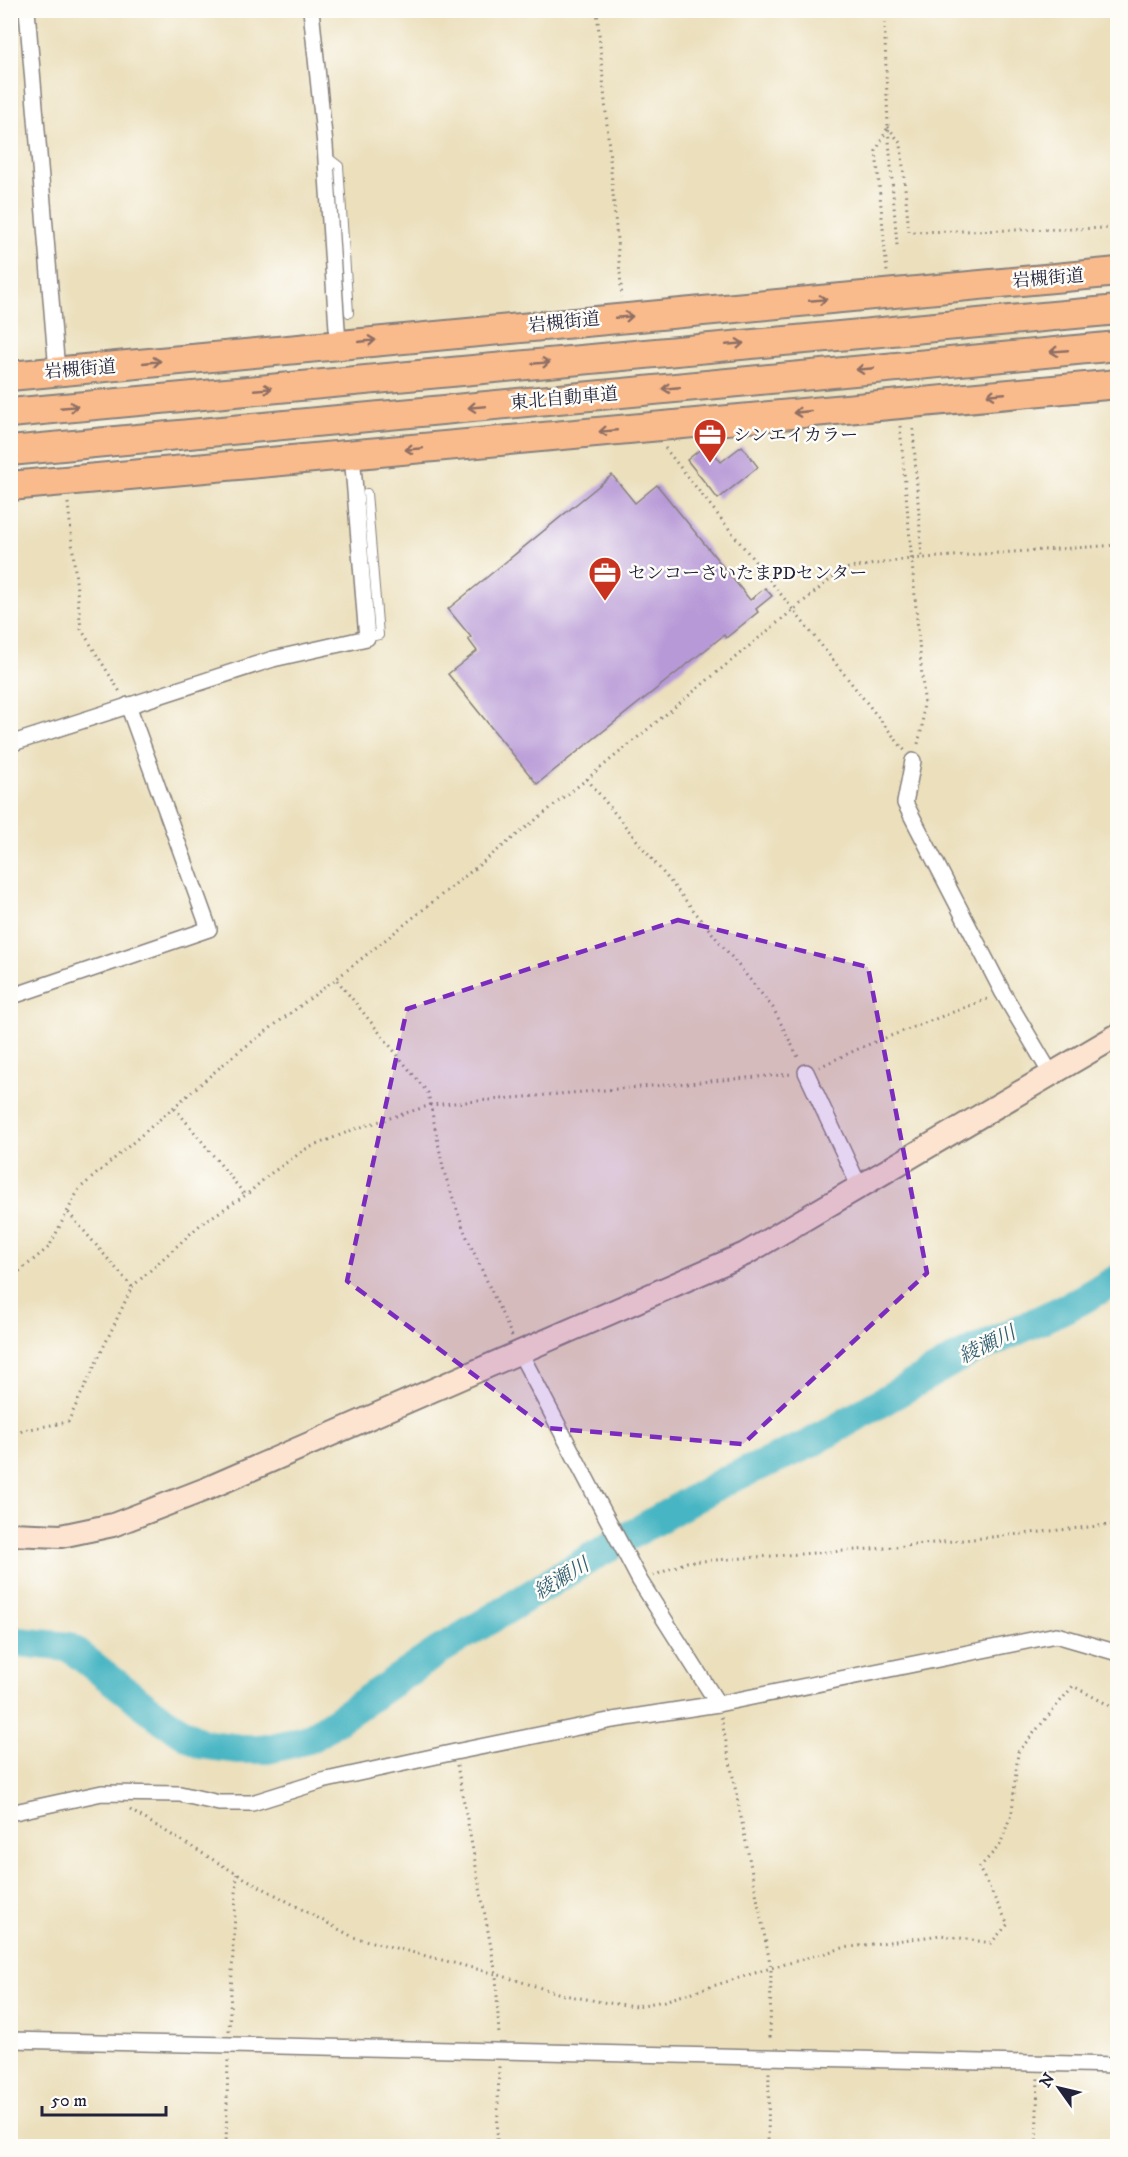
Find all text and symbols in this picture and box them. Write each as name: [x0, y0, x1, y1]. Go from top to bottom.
street label: 岩槻街道: [1011, 265, 1085, 293]
one-way arrow: [808, 294, 828, 305]
street label: 岩槻街道: [527, 308, 601, 338]
one-way arrow: [614, 311, 634, 322]
one-way arrow: [357, 335, 377, 346]
one-way arrow: [724, 338, 744, 349]
one-way arrow: [1050, 346, 1070, 357]
street label: 岩槻街道: [43, 356, 117, 384]
one-way arrow: [142, 356, 162, 367]
one-way arrow: [530, 357, 550, 368]
one-way arrow: [856, 364, 876, 375]
one-way arrow: [252, 383, 272, 394]
street label: 東北自動車道: [509, 383, 619, 415]
one-way arrow: [662, 383, 681, 394]
one-way arrow: [987, 389, 1007, 400]
one-way arrow: [58, 401, 78, 412]
one-way arrow: [467, 402, 487, 413]
one-way arrow: [793, 407, 813, 418]
office icon: シンエイカラー: [692, 417, 728, 464]
place label: シンエイカラー: [733, 425, 858, 447]
one-way arrow: [599, 426, 619, 437]
one-way arrow: [405, 443, 424, 454]
office icon: センコーさいたまPDセンター: [587, 555, 623, 602]
place label: センコーさいたまPDセンター: [628, 563, 867, 585]
water label: 綾瀬川: [955, 1320, 1022, 1370]
water label: 綾瀬川: [530, 1552, 596, 1605]
north arrow: [1029, 2058, 1089, 2118]
text: N: [1035, 2069, 1059, 2091]
scale bar: [42, 2079, 166, 2117]
text: 50 m: [51, 2090, 87, 2112]

